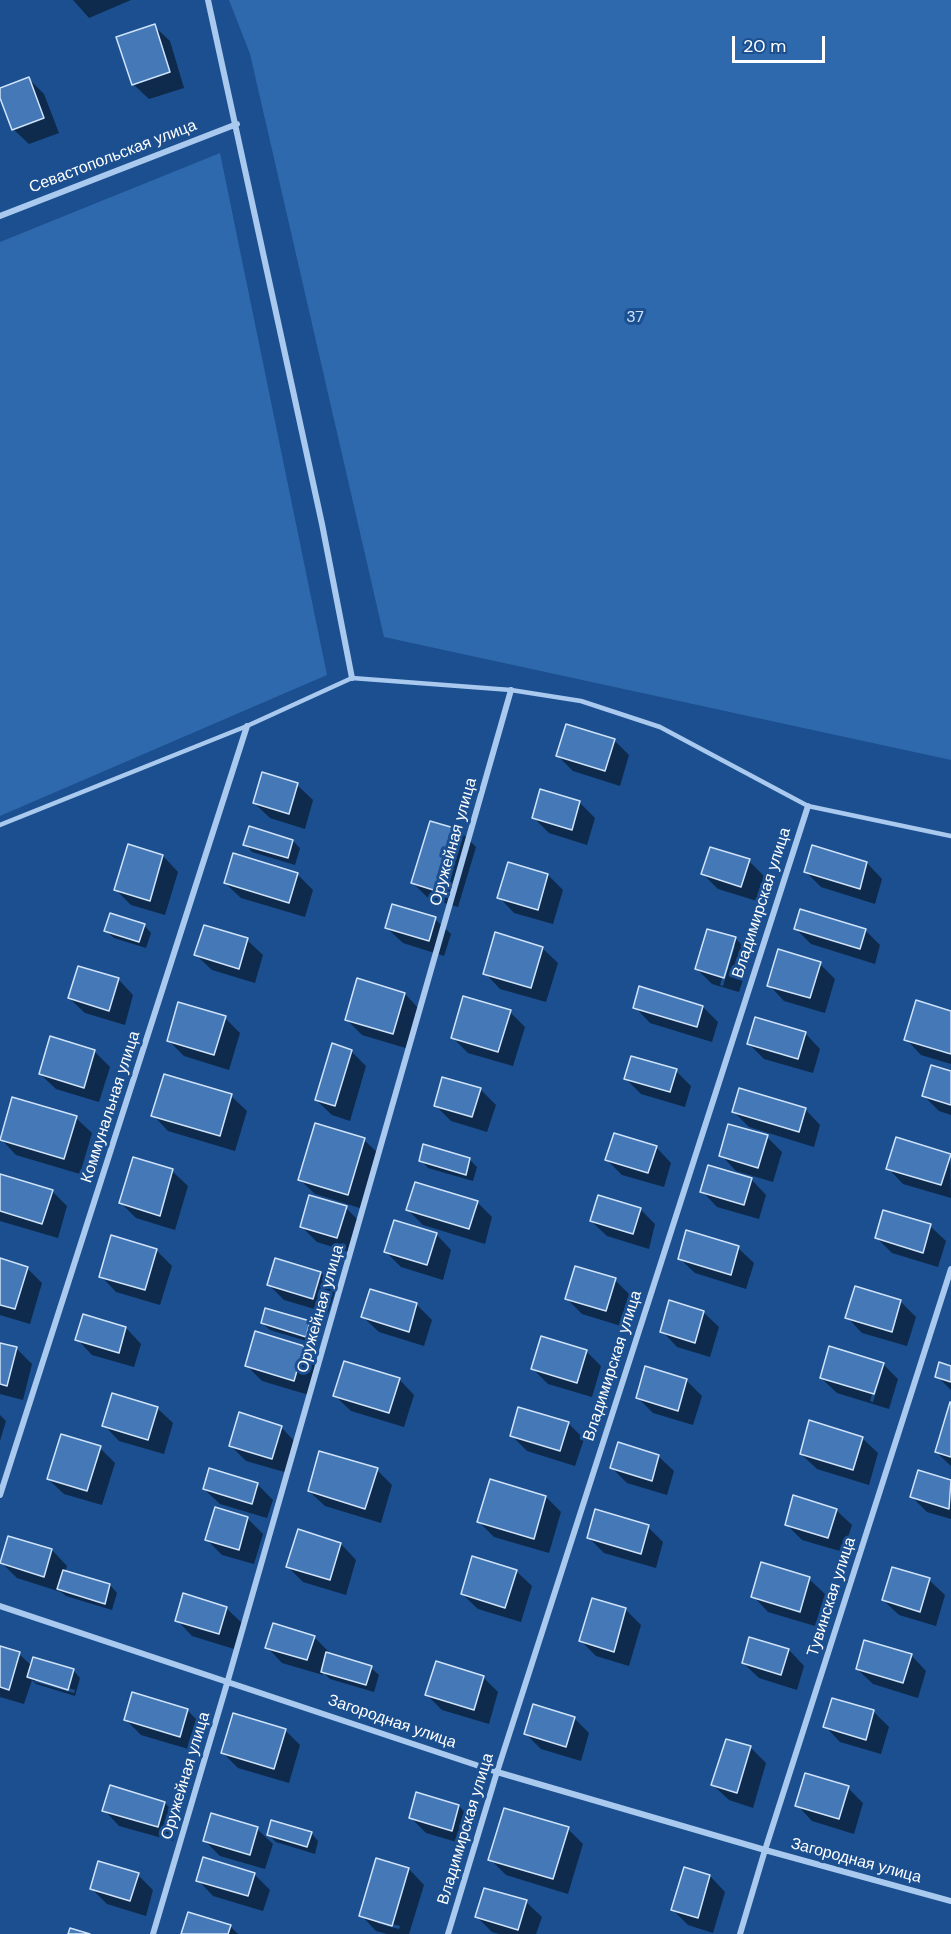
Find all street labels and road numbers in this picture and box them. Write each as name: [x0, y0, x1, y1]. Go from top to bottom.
street label: Севастопольская улица: [27, 116, 199, 198]
street label: Оружейная улица: [427, 776, 481, 908]
street label: Владимирская улица: [729, 825, 795, 981]
street label: Коммунальная улица: [77, 1029, 145, 1185]
street label: Оружейная улица: [294, 1243, 348, 1375]
street label: Владимирская улица: [580, 1288, 646, 1444]
street label: Тувинская улица: [804, 1535, 860, 1659]
street label: Загородная улица: [325, 1691, 459, 1753]
street label: Оружейная улица: [157, 1710, 215, 1842]
street label: Владимирская улица: [434, 1751, 498, 1907]
street label: Загородная улица: [789, 1834, 923, 1888]

